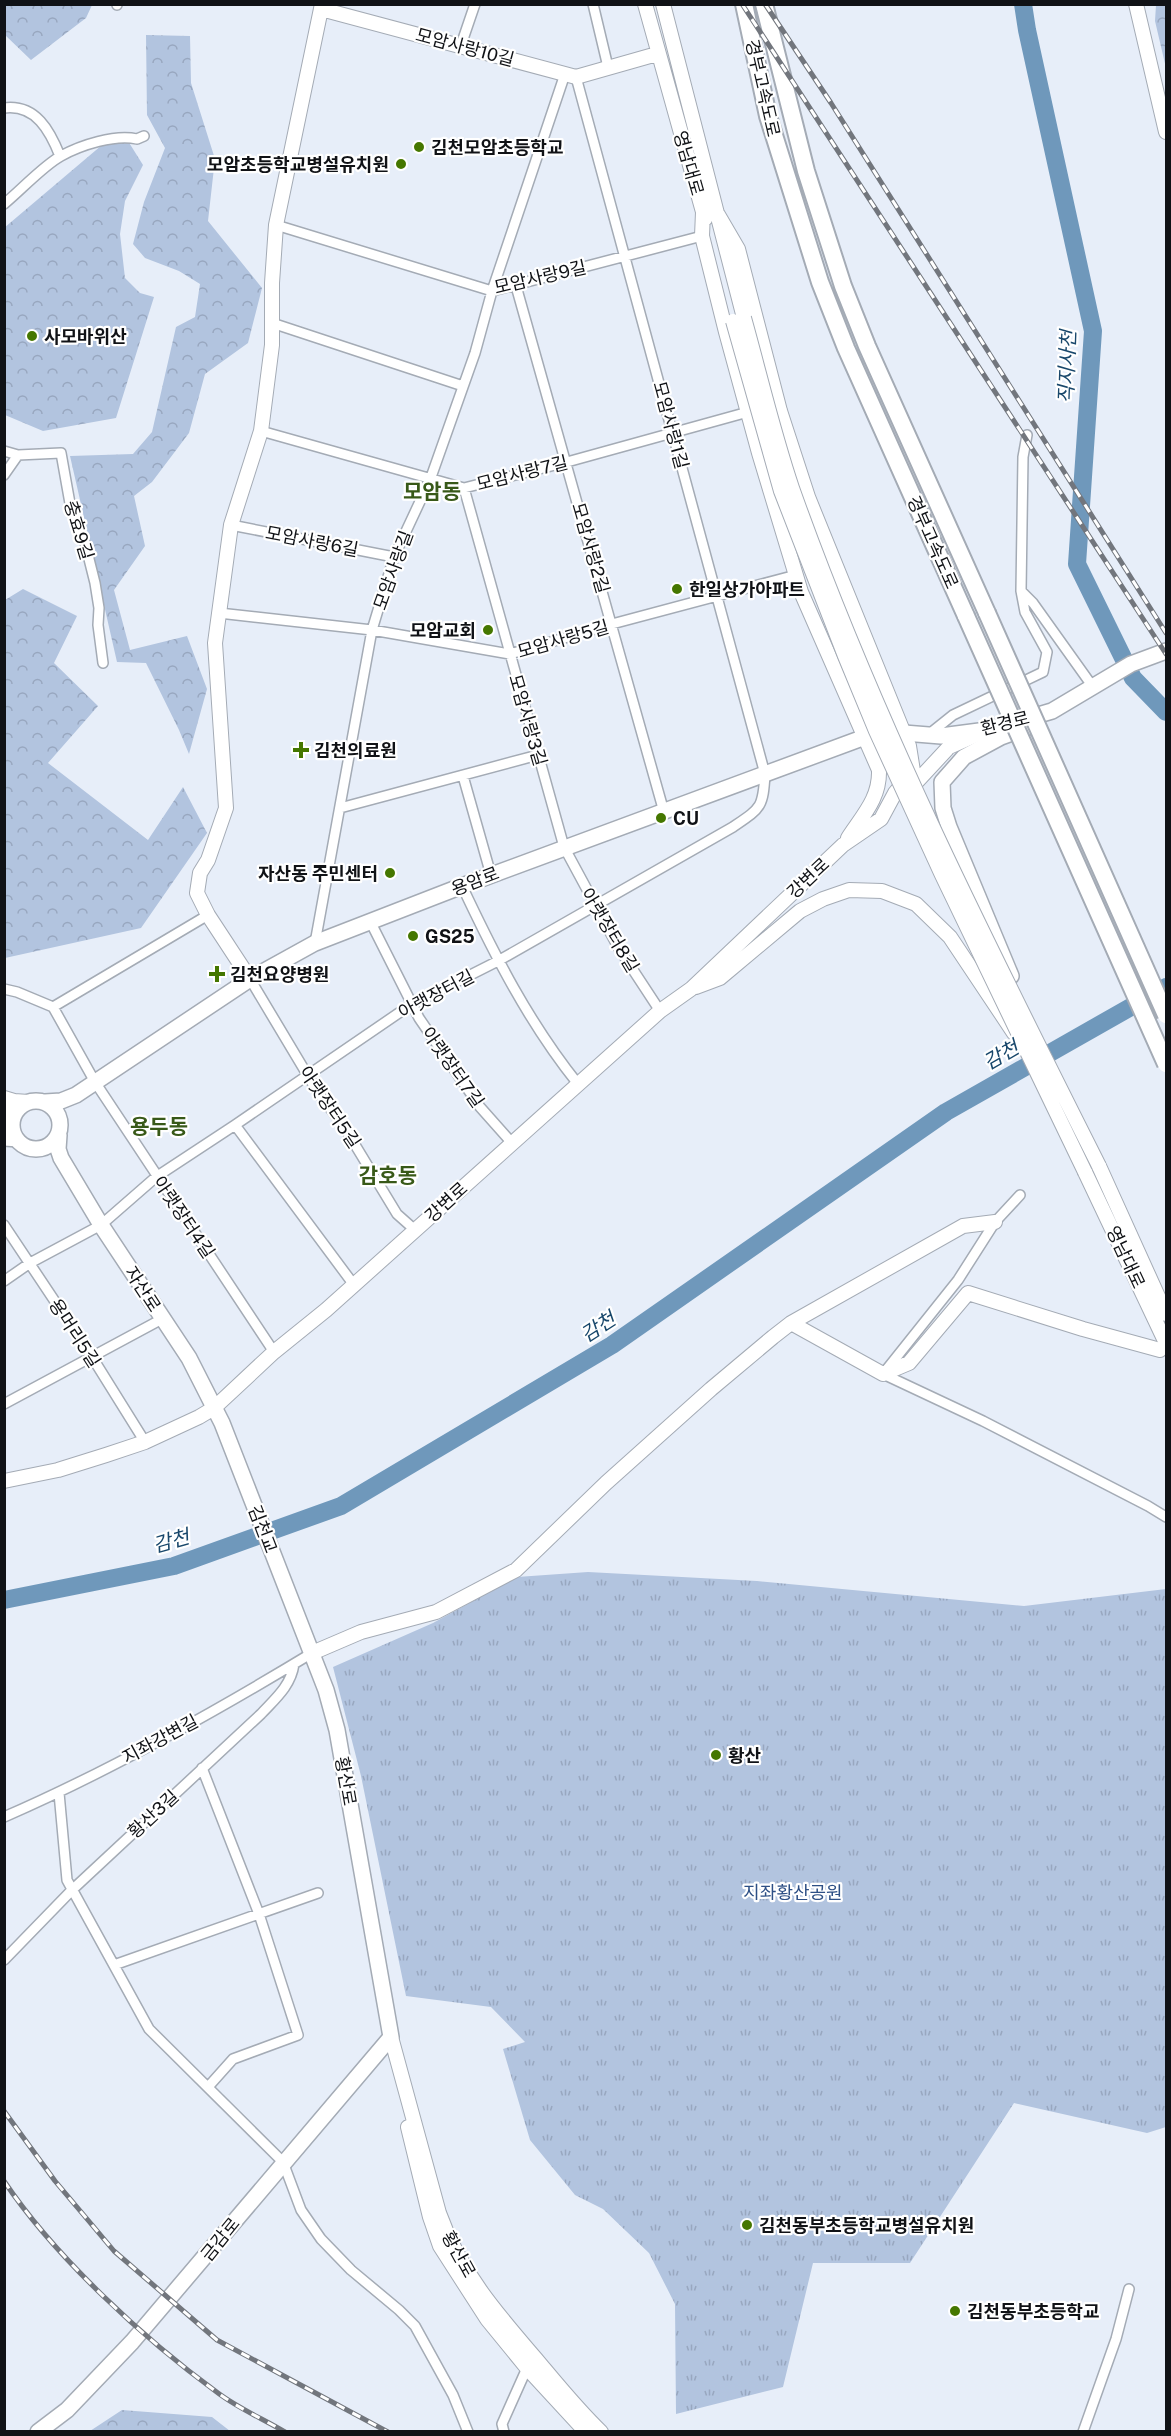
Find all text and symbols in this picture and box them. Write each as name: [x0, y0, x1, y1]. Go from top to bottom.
street label: 모암사랑10길: [413, 24, 517, 70]
street label: 경부고속도로: [742, 37, 784, 139]
street label: 영남대로: [670, 128, 708, 198]
place label: 김천모암초등학교: [431, 137, 563, 158]
marker: 김천모암초등학교: [412, 140, 426, 154]
place label: 모암초등학교병설유치원: [207, 154, 389, 175]
marker: 모암초등학교병설유치원: [394, 157, 408, 171]
street label: 모암사랑9길: [492, 256, 588, 298]
place label: 사모바위산: [44, 326, 127, 347]
water label: 직지사천: [1054, 327, 1080, 404]
marker: 사모바위산: [25, 329, 39, 343]
street label: 모암사랑1길: [649, 379, 693, 471]
street label: 모암사랑7길: [474, 451, 570, 495]
district label: 모암동: [403, 479, 461, 504]
street label: 경부고속도로: [903, 492, 963, 592]
street label: 충효9길: [60, 498, 98, 562]
street label: 모암사랑2길: [568, 500, 614, 596]
street label: 모암사랑6길: [264, 522, 360, 560]
street label: 모암사랑길: [369, 527, 417, 613]
place label: 한일상가아파트: [689, 579, 805, 600]
marker: 한일상가아파트: [670, 582, 684, 596]
street label: 모암사랑5길: [515, 616, 611, 662]
place label: 모암교회: [410, 620, 476, 641]
marker: 모암교회: [481, 623, 495, 637]
street label: 모암사랑3길: [505, 672, 551, 768]
street label: 환경로: [978, 707, 1032, 739]
place label: 김천의료원: [314, 740, 397, 761]
marker: 김천의료원: [292, 741, 310, 759]
place label: CU: [673, 808, 699, 829]
marker: CU: [654, 811, 668, 825]
street label: 강변로: [783, 853, 833, 903]
street label: 용암로: [448, 862, 502, 900]
place label: 자산동 주민센터: [258, 863, 378, 884]
marker: 자산동 주민센터: [383, 866, 397, 880]
street label: 아랫장터8길: [577, 884, 643, 976]
place label: GS25: [425, 926, 475, 947]
marker: GS25: [406, 929, 420, 943]
place label: 김천요양병원: [230, 964, 329, 985]
marker: 김천요양병원: [208, 965, 226, 983]
street label: 아랫장터길: [395, 965, 477, 1023]
street label: 아랫장터7길: [418, 1023, 488, 1111]
water label: 감천: [979, 1034, 1025, 1075]
street label: 아랫장터5길: [295, 1062, 365, 1152]
district label: 용두동: [130, 1114, 188, 1139]
district label: 감호동: [359, 1163, 417, 1188]
street label: 아랫장터4길: [149, 1172, 219, 1262]
street label: 강변로: [421, 1178, 471, 1226]
street label: 영남대로: [1102, 1223, 1150, 1291]
street label: 자산로: [121, 1262, 165, 1316]
street label: 용머리5길: [45, 1295, 105, 1371]
water label: 감천: [576, 1306, 622, 1347]
street label: 김천교: [244, 1502, 282, 1556]
water label: 감천: [150, 1524, 194, 1558]
street label: 지좌강변길: [119, 1710, 201, 1768]
place label: 황산: [728, 1745, 762, 1766]
marker: 황산: [709, 1748, 723, 1762]
street label: 황산로: [331, 1755, 361, 1807]
street label: 황산3길: [124, 1786, 182, 1842]
park label: 지좌황산공원: [743, 1882, 843, 1903]
street label: 금감로: [196, 2213, 244, 2265]
place label: 김천동부초등학교병설유치원: [759, 2215, 974, 2236]
marker: 김천동부초등학교병설유치원: [740, 2218, 754, 2232]
street label: 황산로: [438, 2227, 480, 2281]
place label: 김천동부초등학교: [967, 2301, 1099, 2322]
marker: 김천동부초등학교: [948, 2304, 962, 2318]

